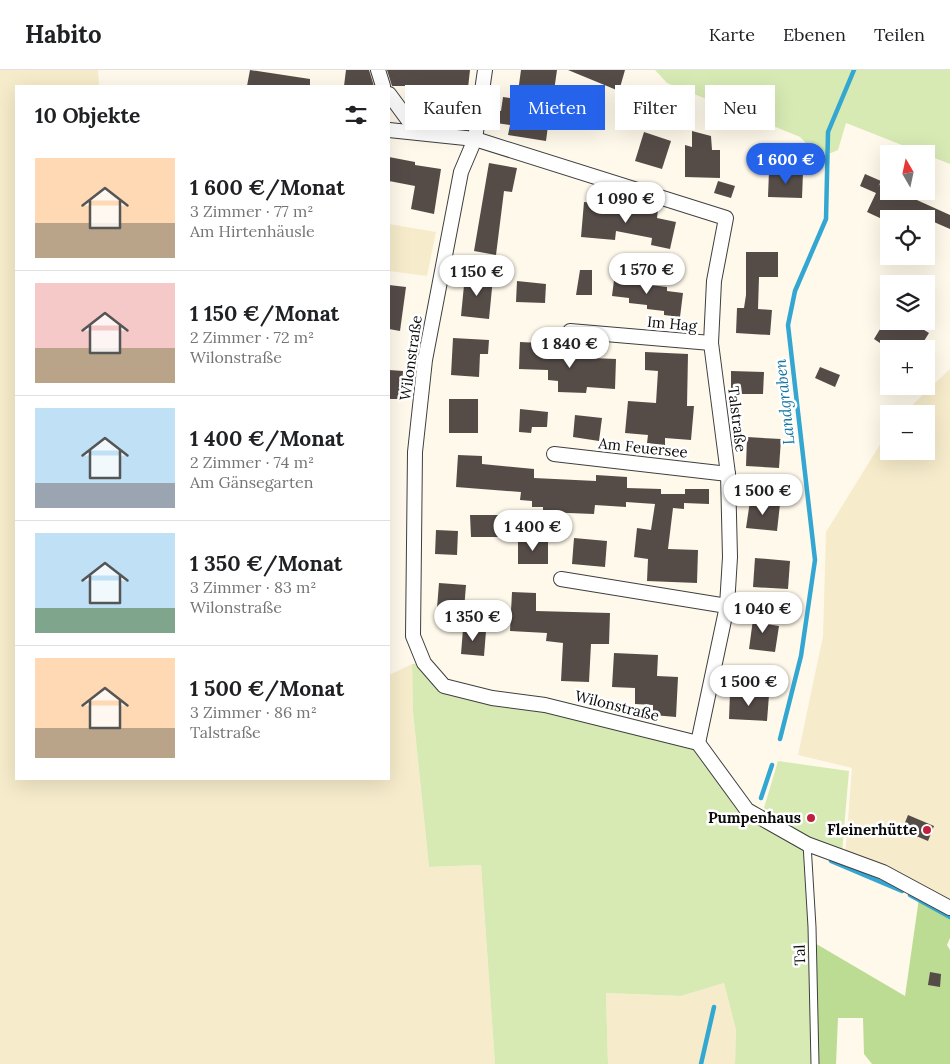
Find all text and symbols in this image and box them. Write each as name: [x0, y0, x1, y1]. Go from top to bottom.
text: Habito: [25, 19, 102, 50]
text: Karte: [709, 23, 755, 46]
text: Ebenen: [783, 23, 846, 46]
text: Teilen: [874, 23, 925, 46]
chip: Kaufen: [405, 85, 500, 130]
chip: Mieten: [510, 85, 605, 130]
chip: Filter: [615, 85, 695, 130]
chip: Neu: [705, 85, 775, 130]
icon: filters: [342, 101, 370, 129]
text: 10 Objekte: [35, 102, 140, 129]
pin: 1 600 €: [740, 142, 832, 185]
north arrow: [880, 145, 935, 200]
map controls: [880, 145, 935, 460]
text: 1 600 €: [757, 149, 815, 169]
text: 1 600 €/Monat: [190, 174, 345, 201]
icon: home: [75, 178, 135, 238]
pin: 1 090 €: [580, 182, 672, 224]
text: 1 090 €: [597, 188, 655, 208]
text: 3 Zimmer · 77 m²: [190, 201, 313, 221]
button: locate: [880, 210, 935, 265]
text: Am Hirtenhäusle: [190, 221, 315, 241]
pin: 1 570 €: [601, 252, 693, 295]
pin: 1 150 €: [431, 254, 523, 297]
text: 1 570 €: [620, 259, 674, 279]
text: 1 150 €: [450, 261, 504, 281]
button: layers: [880, 275, 935, 330]
text: 1 150 €/Monat: [190, 300, 339, 327]
icon: home: [75, 303, 135, 363]
street label: Im Hag: [646, 312, 698, 335]
street label: Wilonstraße: [395, 314, 426, 402]
pin: 1 840 €: [524, 326, 616, 369]
text: 2 Zimmer · 72 m²: [190, 327, 314, 347]
text: 1 840 €: [542, 333, 598, 353]
button: +: [880, 340, 935, 395]
text: Wilonstraße: [190, 347, 282, 367]
water label: Landgraben: [770, 358, 798, 446]
street label: Talstraße: [724, 385, 751, 453]
button: −: [880, 405, 935, 460]
text: 1 400 €/Monat: [190, 425, 344, 452]
icon: home: [75, 428, 135, 488]
street label: Am Feuersee: [597, 433, 689, 462]
text: 2 Zimmer · 74 m²: [190, 452, 314, 472]
text: Am Gänsegarten: [190, 472, 313, 492]
pin: 1 500 €: [717, 474, 809, 516]
text: 1 500 €: [735, 480, 791, 500]
pin: 1 400 €: [487, 510, 579, 552]
text: 1 400 €: [505, 516, 561, 536]
text: 1 350 €/Monat: [190, 550, 343, 577]
icon: home: [75, 553, 135, 613]
text: 3 Zimmer · 83 m²: [190, 577, 317, 597]
pin: 1 040 €: [717, 592, 809, 634]
text: Wilonstraße: [190, 597, 282, 617]
text: 1 040 €: [735, 598, 791, 618]
pin: 1 350 €: [427, 600, 519, 642]
text: 1 350 €: [445, 606, 501, 626]
pin: 1 500 €: [703, 664, 795, 707]
text: 1 500 €: [721, 671, 777, 691]
text: 1 500 €/Monat: [190, 675, 344, 702]
icon: home: [75, 678, 135, 738]
street label: Wilonstraße: [573, 686, 661, 725]
text: 3 Zimmer · 86 m²: [190, 702, 317, 722]
text: Talstraße: [190, 722, 261, 742]
place label: Pumpenhaus: [708, 808, 801, 827]
marker: Pumpenhaus: [805, 812, 817, 824]
place label: Fleinerhütte: [827, 820, 917, 839]
marker: Fleinerhütte: [921, 824, 933, 836]
street label: Tal: [790, 944, 809, 966]

